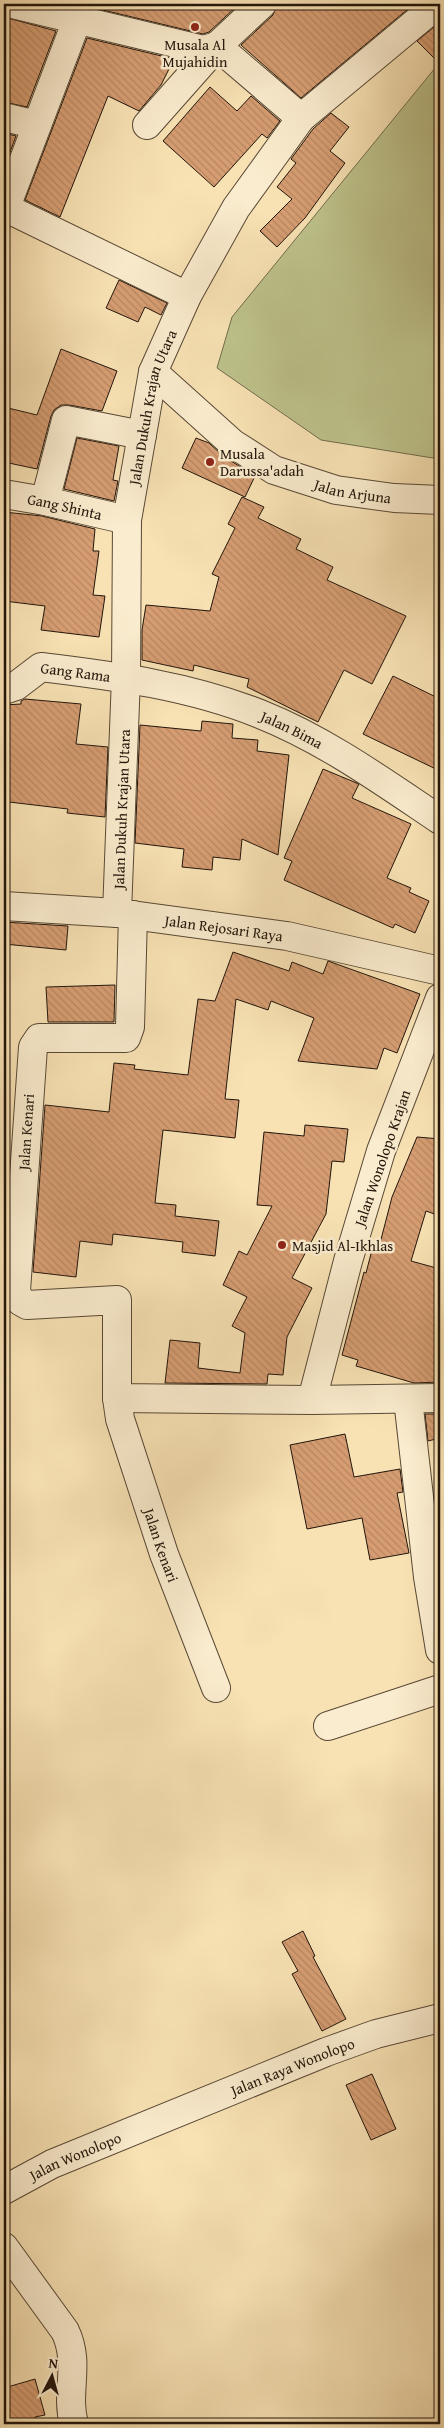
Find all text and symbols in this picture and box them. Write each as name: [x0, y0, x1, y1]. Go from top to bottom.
marker: Musala Al Mujahidin: [189, 21, 201, 33]
place label: Musala Al Mujahidin: [163, 34, 228, 72]
street label: Jalan Dukuh Krajan Utara: [123, 326, 181, 488]
place label: Musala Darussa'adah: [220, 443, 305, 481]
marker: Musala Darussa'adah: [204, 456, 216, 468]
street label: Jalan Arjuna: [310, 473, 393, 508]
street label: Gang Shinta: [26, 488, 104, 524]
street label: Gang Rama: [40, 657, 112, 687]
street label: Jalan Bima: [256, 704, 327, 753]
street label: Jalan Dukuh Krajan Utara: [107, 729, 135, 891]
street label: Jalan Rejosari Raya: [161, 909, 284, 946]
street label: Jalan Wonolopo Krajan: [348, 1086, 415, 1231]
street label: Jalan Kenari: [13, 1093, 39, 1173]
place label: Masjid Al-Ikhlas: [292, 1235, 393, 1256]
marker: Masjid Al-Ikhlas: [276, 1239, 288, 1251]
street label: Jalan Kenari: [139, 1504, 184, 1585]
street label: Jalan Raya Wonolopo: [225, 2032, 357, 2101]
street label: Jalan Wonolopo: [23, 2126, 124, 2186]
north arrow: [28, 2350, 78, 2400]
text: N: [48, 2353, 60, 2374]

